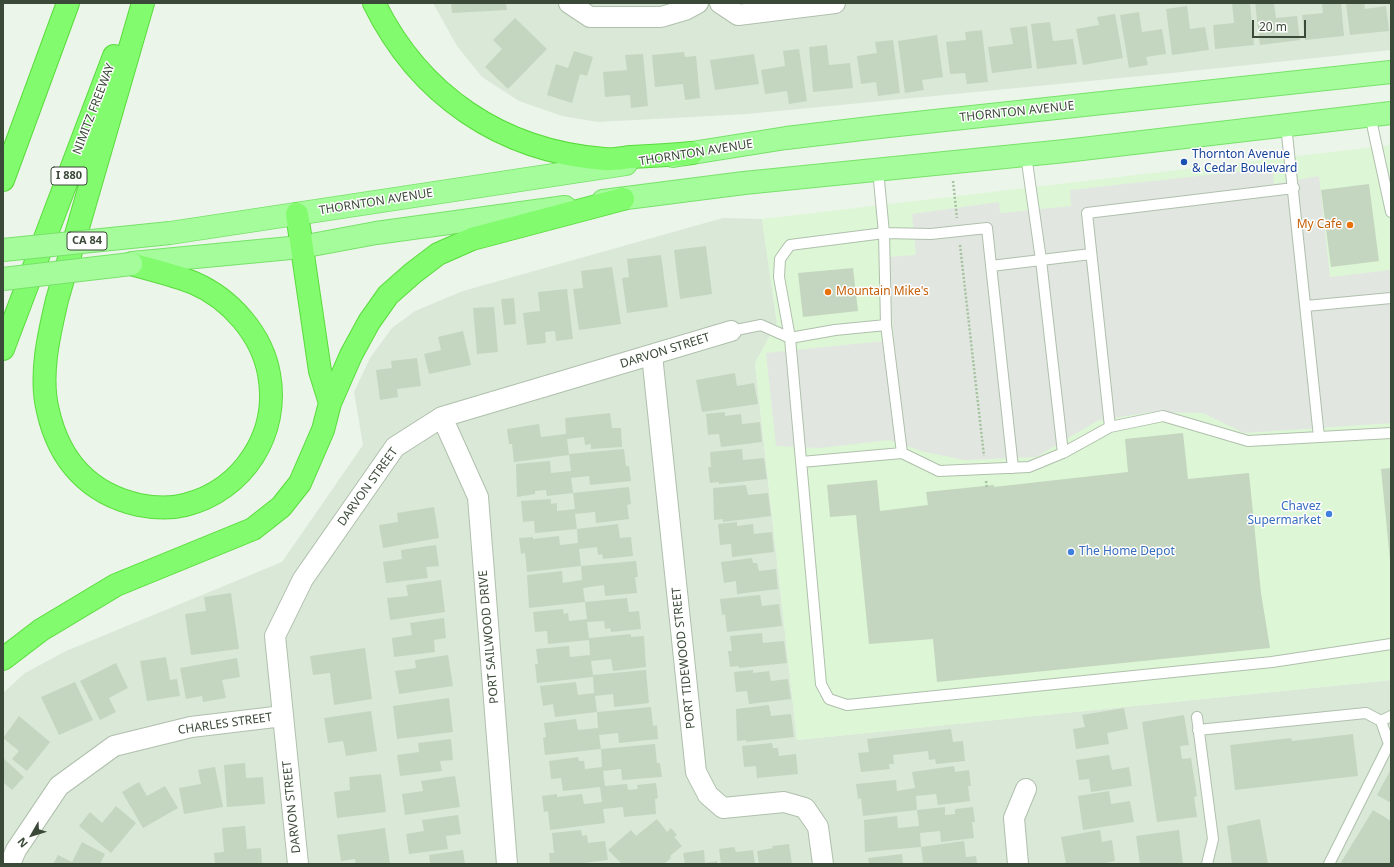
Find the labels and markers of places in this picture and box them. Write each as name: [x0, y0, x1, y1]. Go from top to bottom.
place label: Thornton Avenue & Cedar Boulevard: [1192, 148, 1297, 176]
marker: Thornton Avenue & Cedar Boulevard: [1179, 157, 1189, 167]
place label: My Cafe: [1297, 218, 1342, 232]
marker: My Cafe: [1345, 220, 1355, 230]
place label: Mountain Mike's: [836, 285, 929, 299]
marker: Mountain Mike's: [823, 287, 833, 297]
place label: Chavez Supermarket: [1247, 500, 1321, 528]
marker: Chavez Supermarket: [1324, 509, 1334, 519]
place label: The Home Depot: [1079, 545, 1175, 559]
marker: The Home Depot: [1066, 547, 1076, 557]

